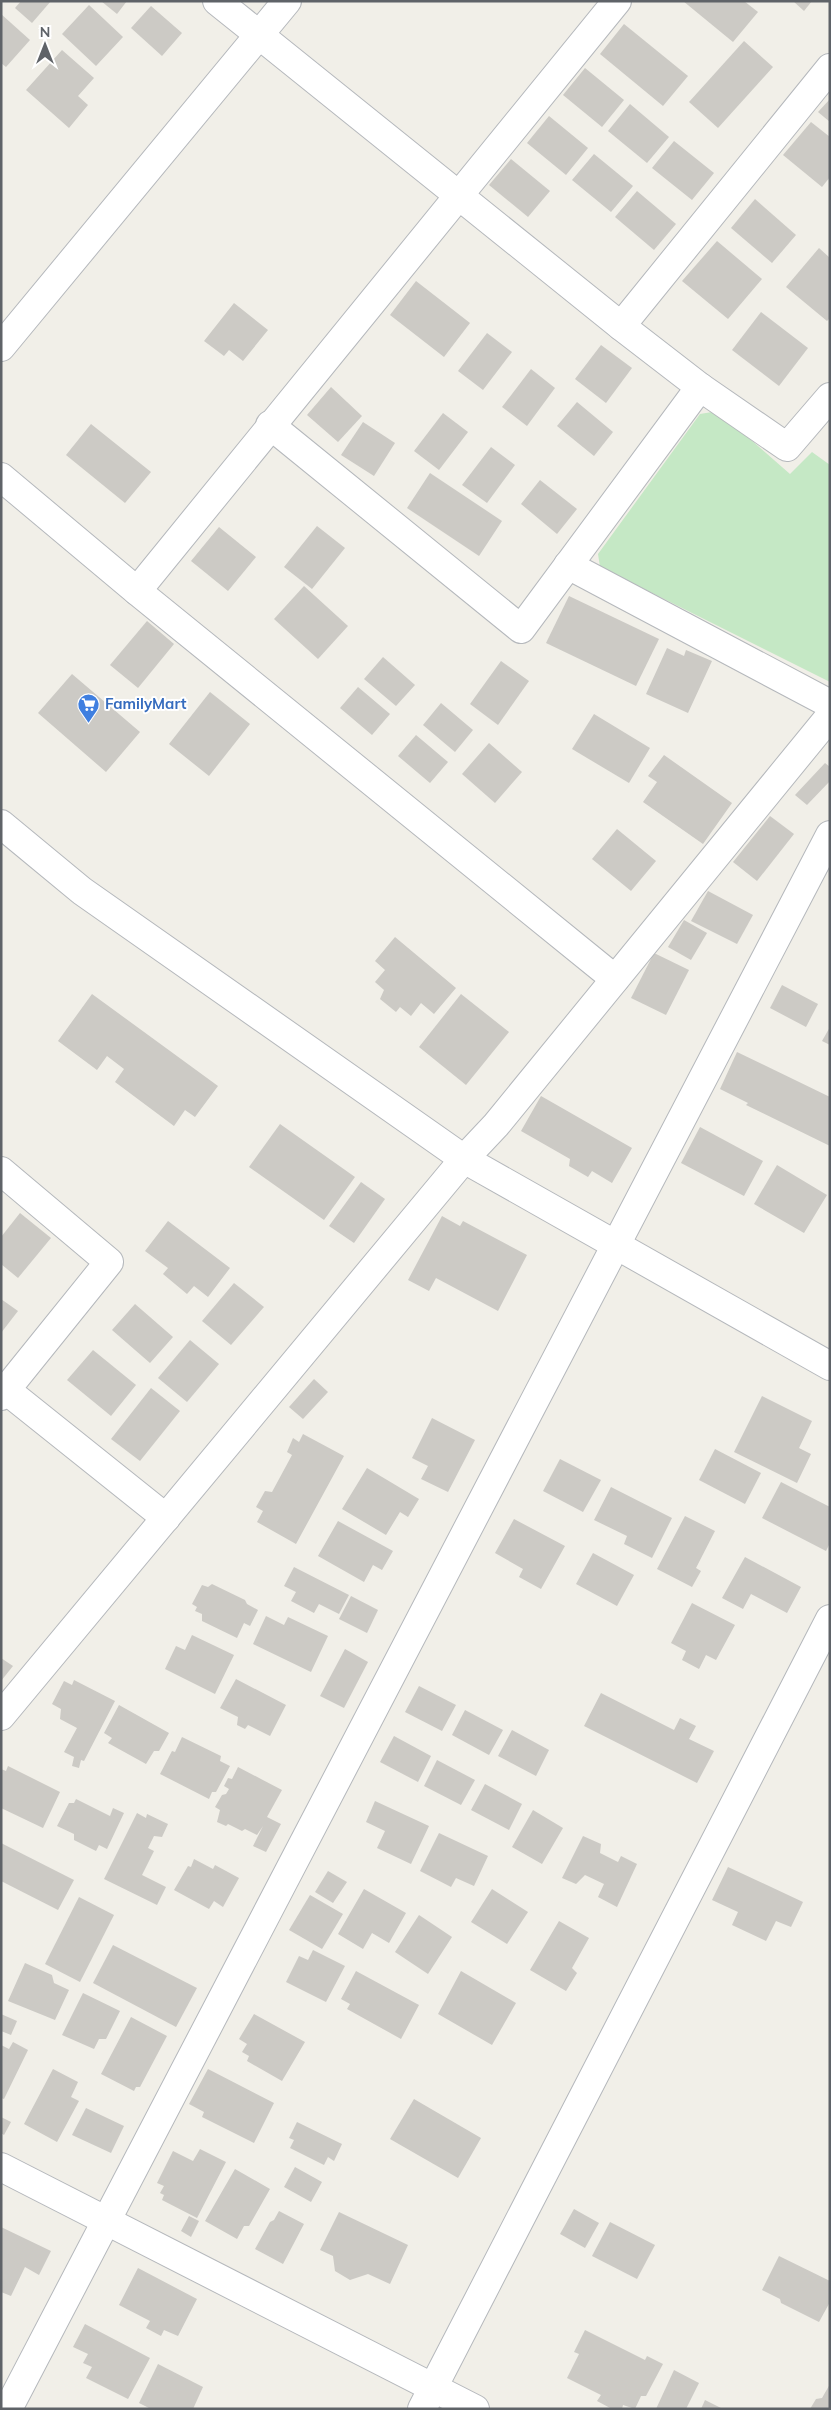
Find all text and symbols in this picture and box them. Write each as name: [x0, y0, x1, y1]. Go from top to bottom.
north arrow: [20, 20, 70, 70]
text: N: [40, 23, 50, 41]
supermarket icon: FamilyMart: [77, 692, 101, 723]
place label: FamilyMart: [105, 694, 187, 713]

